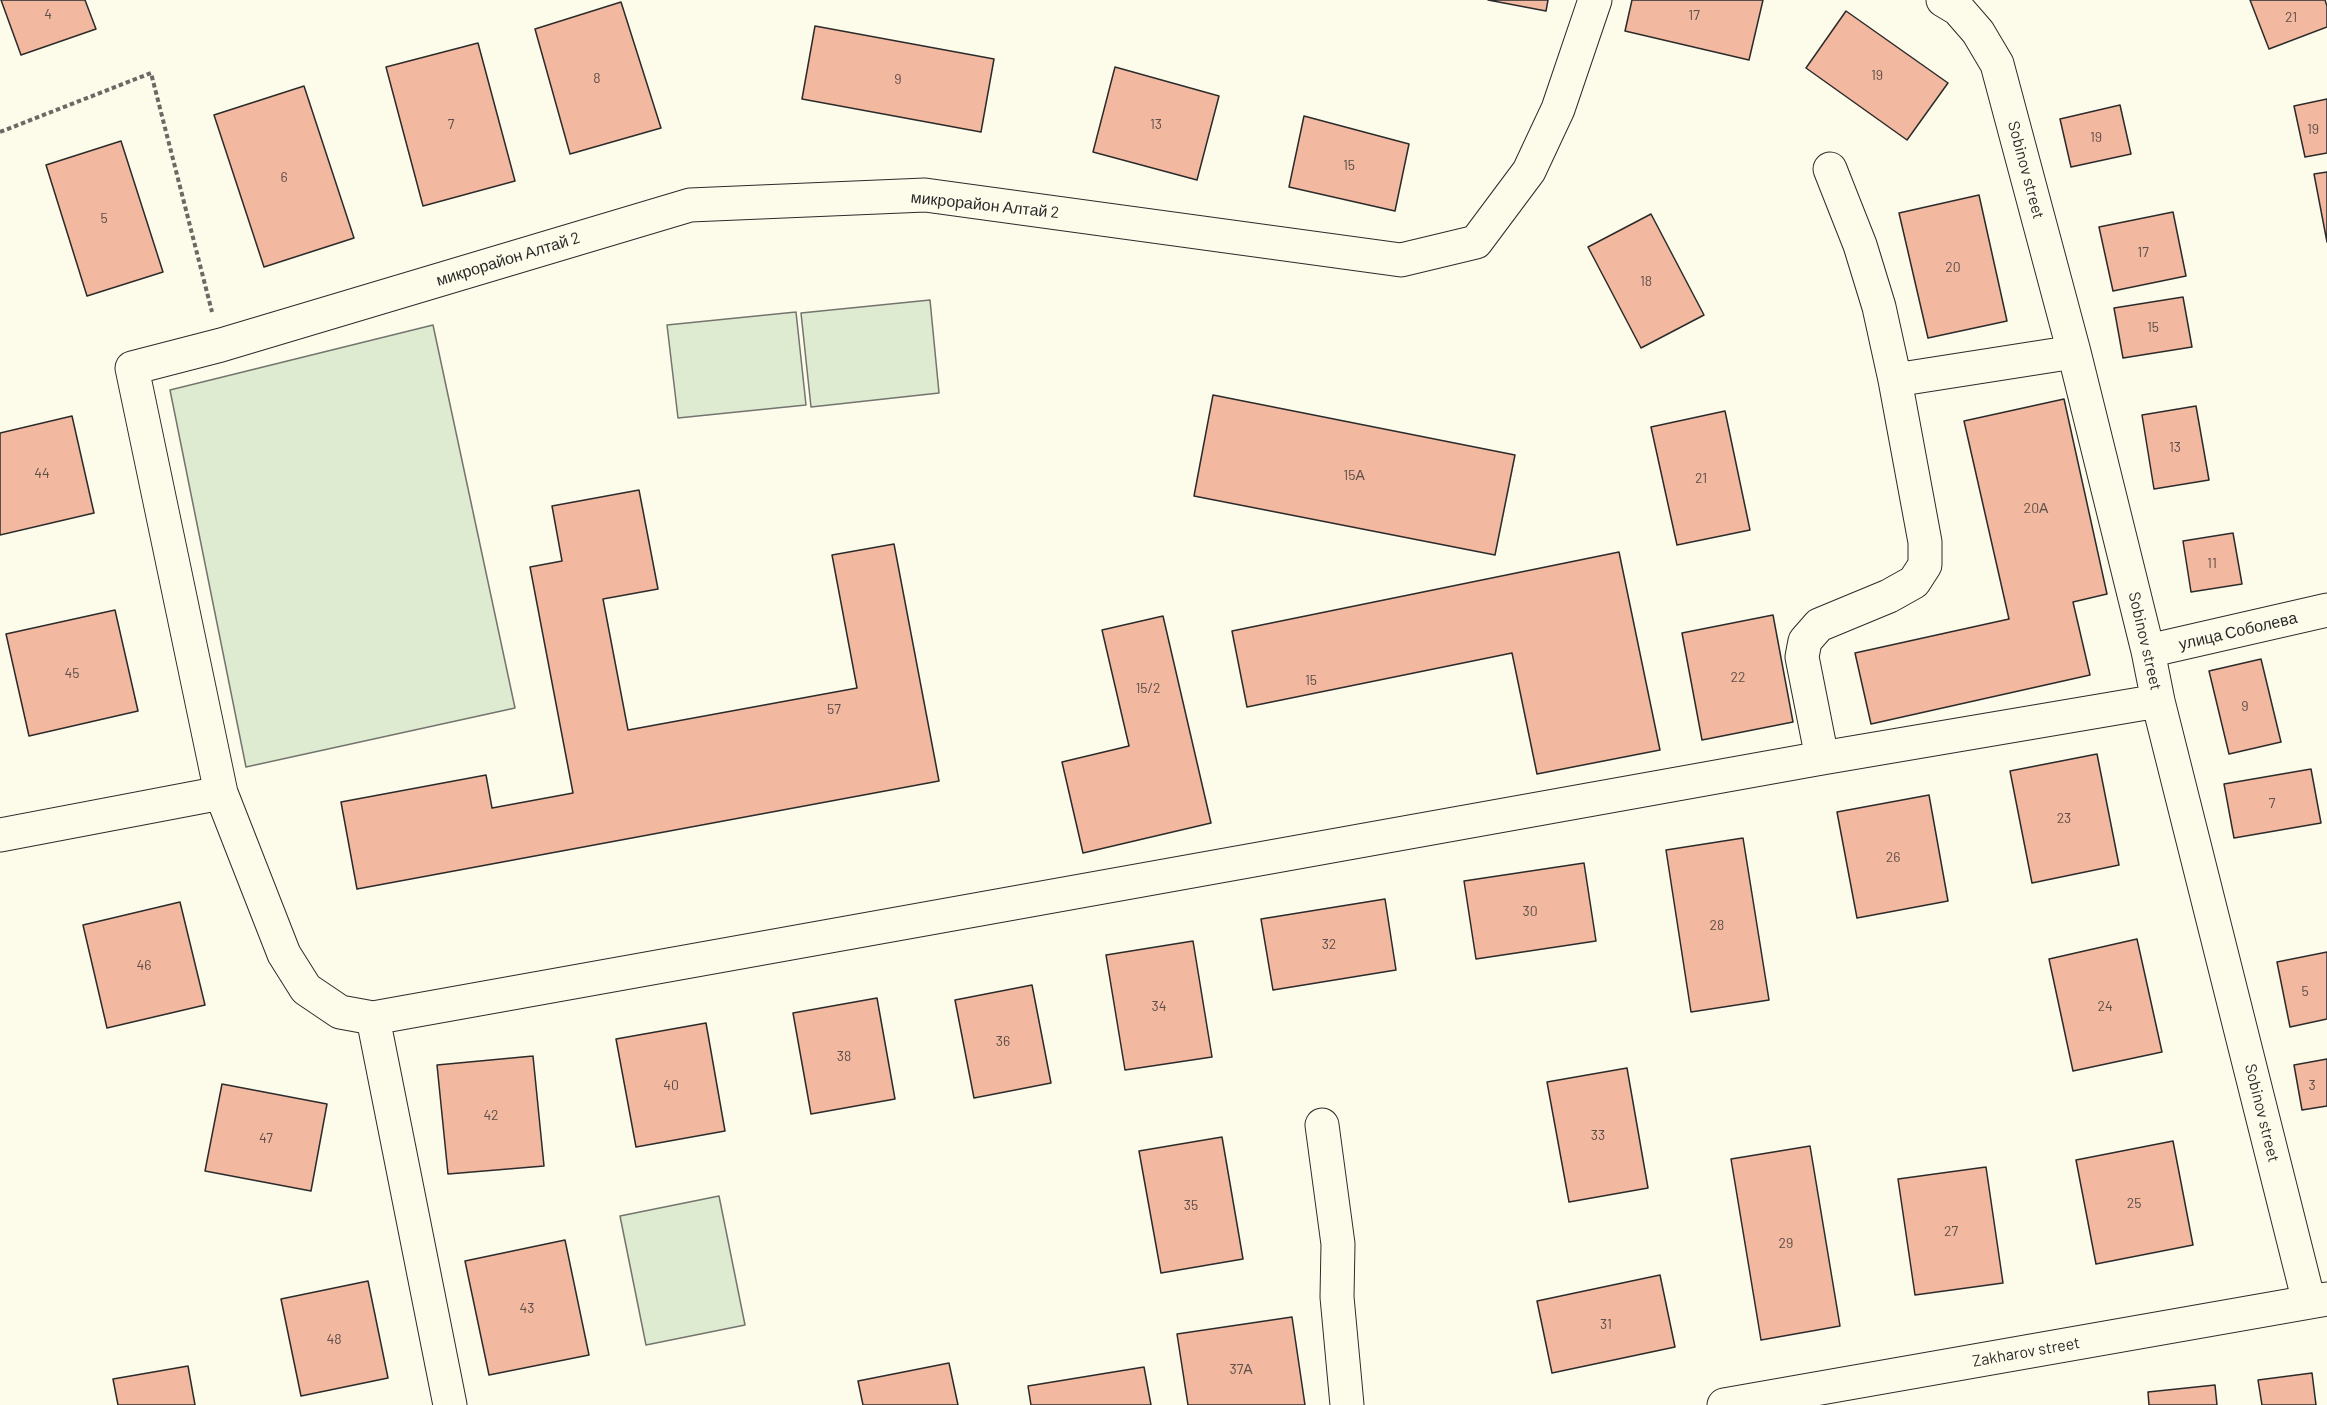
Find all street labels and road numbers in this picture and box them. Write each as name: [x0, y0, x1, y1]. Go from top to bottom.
street label: Sobinov street: [2004, 119, 2048, 221]
street label: микрорайон Алтай 2: [910, 188, 1060, 222]
street label: микрорайон Алтай 2: [434, 228, 582, 290]
street label: Sobinov street: [2124, 590, 2166, 692]
street label: улица Соболева: [2177, 608, 2299, 654]
street label: Sobinov street: [2241, 1062, 2283, 1164]
street label: Zakharov street: [1971, 1333, 2081, 1371]

